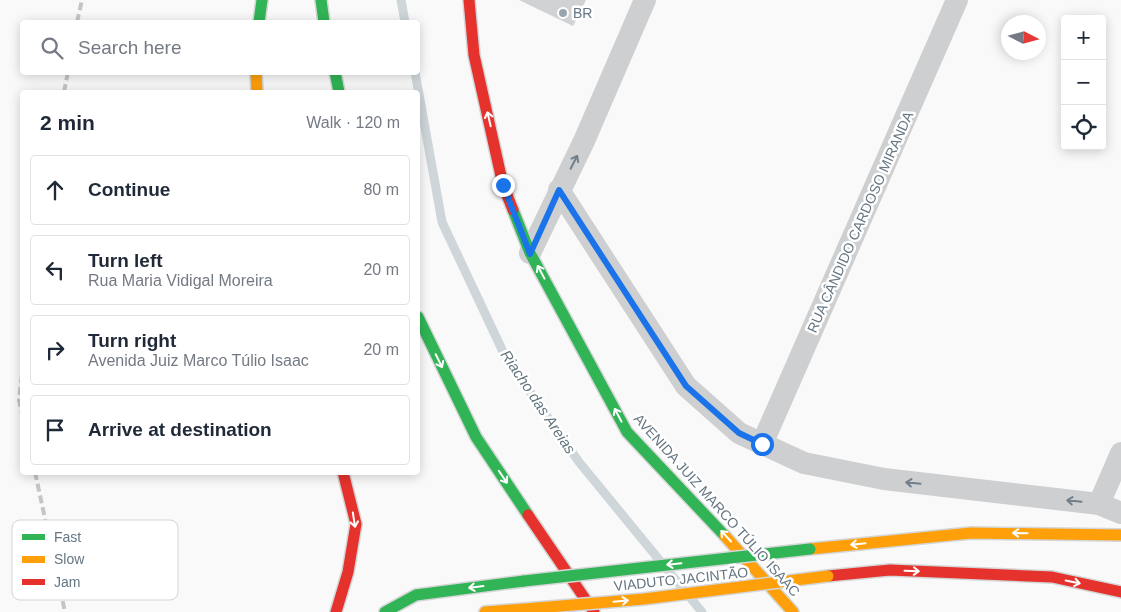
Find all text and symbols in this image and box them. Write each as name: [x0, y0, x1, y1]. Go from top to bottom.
place label: BR: [573, 5, 592, 21]
marker: BR: [557, 7, 569, 19]
north arrow: [1001, 15, 1046, 60]
map controls: [1061, 15, 1106, 150]
button: +: [1061, 15, 1106, 60]
search box: [20, 20, 420, 75]
icon: search: [38, 34, 66, 62]
text: Search here: [78, 37, 182, 58]
button: −: [1061, 60, 1106, 105]
button: locate: [1061, 105, 1106, 150]
street label: RUA CÂNDIDO CARDOSO MIRANDA: [804, 108, 916, 335]
text: 2 min: [40, 111, 95, 134]
one-way arrow: [483, 112, 493, 128]
text: Walk · 120 m: [306, 114, 400, 131]
one-way arrow: [570, 155, 579, 170]
route end: [492, 174, 515, 197]
icon: ahead: [41, 176, 69, 204]
text: Continue: [88, 179, 170, 200]
text: 80 m: [363, 181, 399, 198]
text: Turn left: [88, 250, 163, 271]
icon: left: [41, 256, 69, 284]
text: 20 m: [363, 261, 399, 278]
one-way arrow: [536, 265, 546, 280]
text: Rua Maria Vidigal Moreira: [88, 272, 273, 289]
text: Turn right: [88, 330, 176, 351]
icon: right: [41, 336, 69, 364]
text: 20 m: [363, 341, 399, 358]
water label: Riacho das Areias: [497, 347, 580, 457]
text: Avenida Juiz Marco Túlio Isaac: [88, 352, 309, 369]
one-way arrow: [435, 353, 444, 368]
one-way arrow: [613, 408, 623, 423]
street label: AVENIDA JUIZ MARCO TÚLIO ISAAC: [631, 411, 803, 599]
icon: arrive: [41, 416, 69, 444]
text: Arrive at destination: [88, 419, 272, 440]
route start: [751, 433, 774, 456]
one-way arrow: [498, 470, 509, 484]
one-way arrow: [905, 478, 921, 488]
one-way arrow: [1067, 496, 1083, 506]
one-way arrow: [350, 511, 360, 527]
legend: [12, 520, 178, 600]
one-way arrow: [1012, 528, 1028, 538]
text: Fast: [54, 529, 81, 545]
one-way arrow: [720, 530, 732, 543]
one-way arrow: [850, 539, 866, 549]
text: Slow: [54, 551, 85, 567]
one-way arrow: [667, 559, 683, 569]
street label: VIADUTO JACINTÃO: [613, 564, 749, 594]
one-way arrow: [903, 566, 919, 576]
text: Jam: [54, 574, 80, 590]
one-way arrow: [1065, 578, 1081, 587]
one-way arrow: [468, 582, 484, 592]
one-way arrow: [612, 596, 628, 606]

